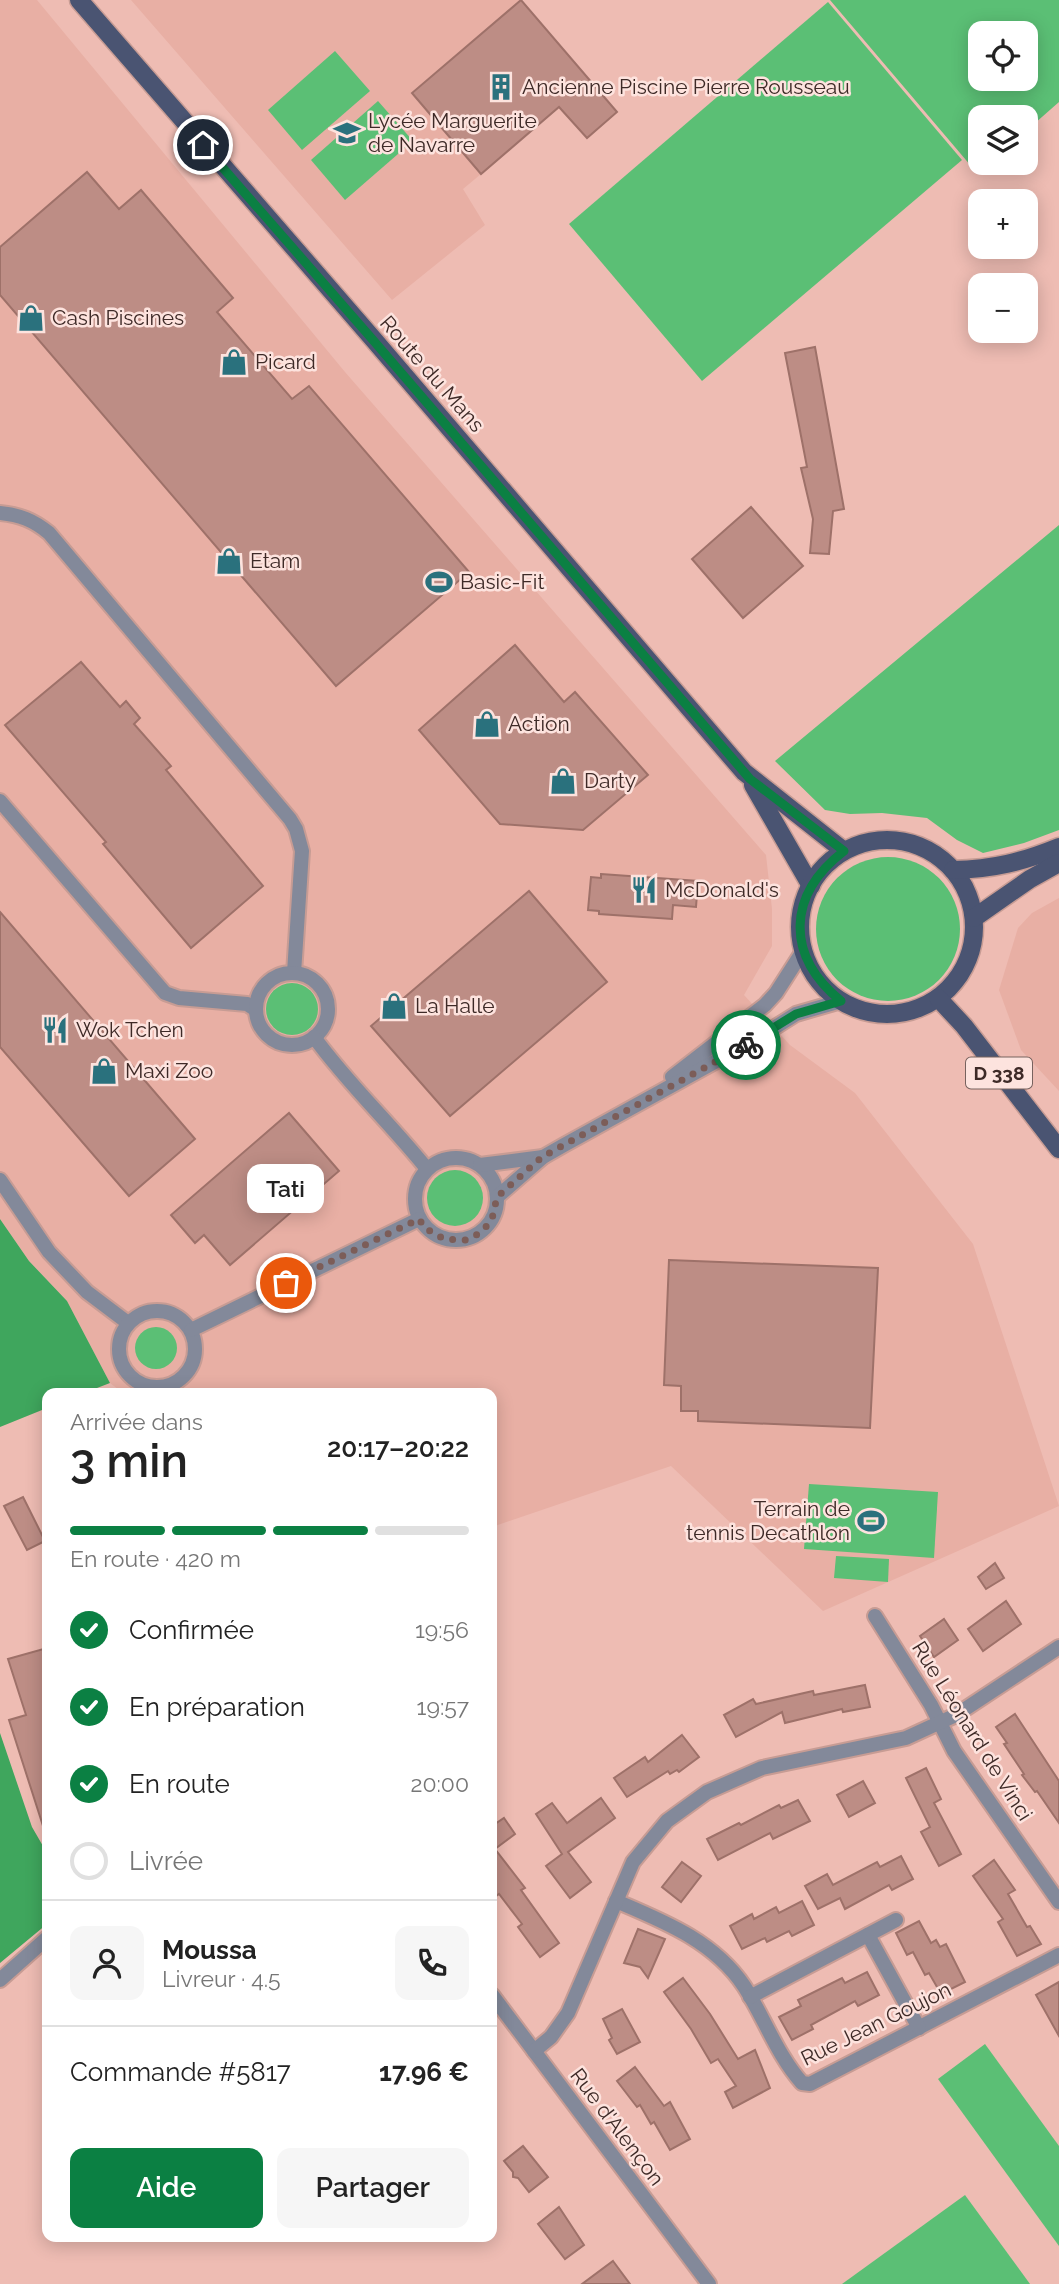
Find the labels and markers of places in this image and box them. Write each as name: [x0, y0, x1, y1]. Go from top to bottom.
building icon: Ancienne Piscine Pierre Rousseau: [486, 72, 516, 102]
place label: Ancienne Piscine Pierre Rousseau: [522, 74, 850, 99]
place label: Lycée Marguerite de Navarre: [368, 108, 537, 157]
pin: [173, 115, 233, 175]
school or university icon: Lycée Marguerite de Navarre: [332, 118, 362, 148]
shop icon: Cash Piscines: [16, 303, 46, 333]
place label: Cash Piscines: [52, 305, 184, 330]
shop icon: Picard: [219, 347, 249, 377]
place label: Picard: [255, 349, 316, 374]
shop icon: Etam: [214, 546, 244, 576]
place label: Etam: [250, 548, 300, 573]
sports icon: Basic-Fit: [424, 567, 454, 597]
place label: Basic-Fit: [460, 569, 544, 594]
shop icon: Action: [472, 709, 502, 739]
place label: Action: [508, 711, 570, 736]
shop icon: Darty: [548, 766, 578, 796]
place label: Darty: [584, 768, 636, 793]
restaurant icon: McDonald's: [629, 875, 659, 905]
place label: McDonald's: [665, 877, 779, 902]
shop icon: La Halle: [379, 991, 409, 1021]
place label: La Halle: [415, 993, 495, 1018]
restaurant icon: Wok Tchen: [40, 1015, 70, 1045]
place label: Wok Tchen: [76, 1017, 184, 1042]
shop icon: Maxi Zoo: [89, 1056, 119, 1086]
place label: Maxi Zoo: [125, 1058, 213, 1083]
callout: Tati: [247, 1164, 324, 1213]
pin: [256, 1253, 316, 1313]
place label: Terrain de tennis Decathlon: [686, 1496, 850, 1545]
sports icon: Terrain de tennis Decathlon: [856, 1506, 886, 1536]

